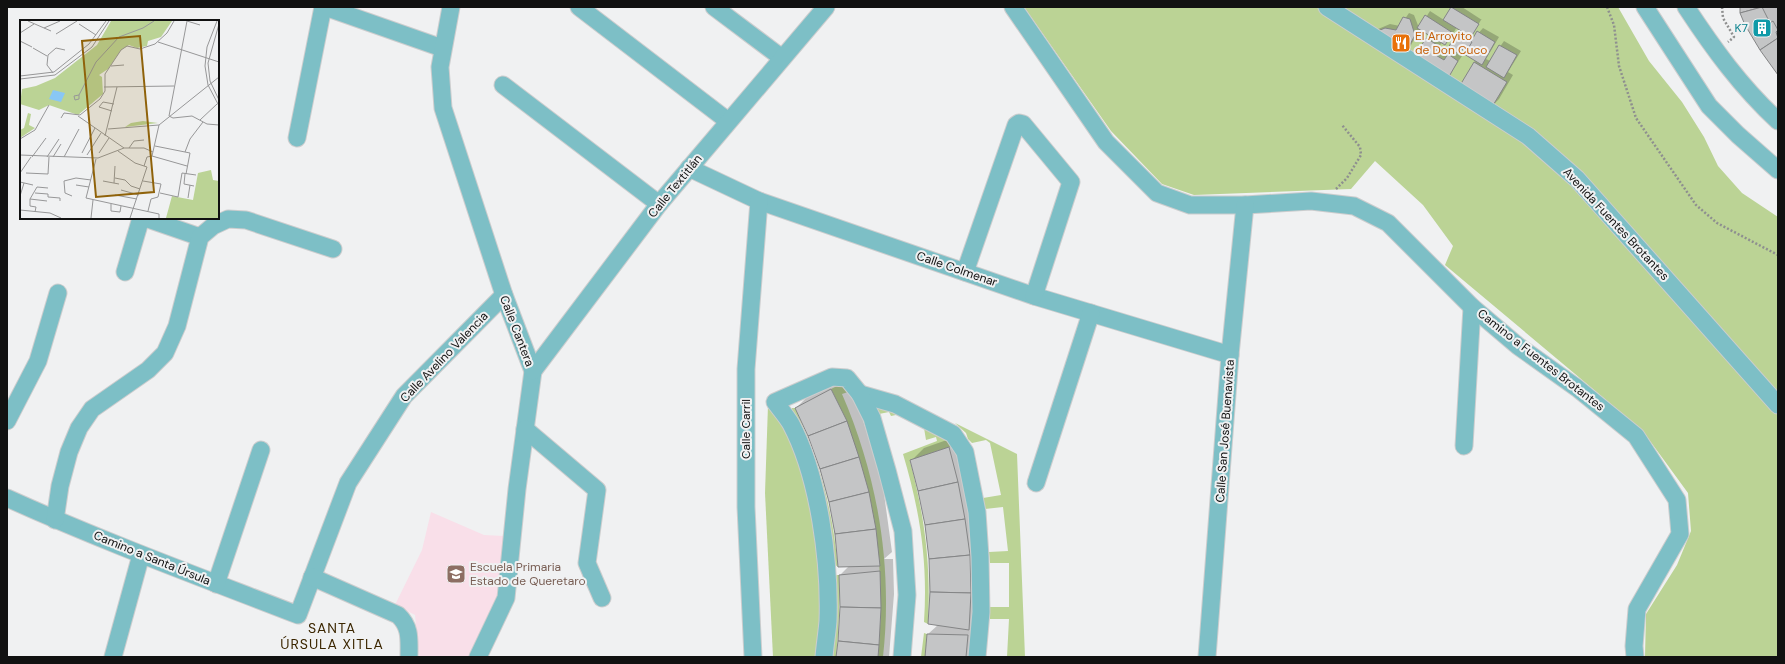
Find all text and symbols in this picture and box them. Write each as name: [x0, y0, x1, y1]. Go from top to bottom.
building icon: K7: [1751, 17, 1773, 39]
inset map: [20, 20, 219, 219]
place label: K7: [1735, 20, 1748, 36]
place label: El Arroyito de Don Cuco: [1415, 28, 1487, 58]
restaurant icon: El Arroyito de Don Cuco: [1390, 32, 1412, 54]
street label: Calle Textitlán: [645, 151, 706, 221]
street label: Avenida Fuentes Brotantes: [1559, 164, 1673, 284]
street label: Calle Colmenar: [915, 248, 1000, 290]
street label: Calle Cantera: [496, 293, 538, 369]
street label: Camino a Fuentes Brotantes: [1474, 305, 1608, 415]
street label: Calle Avelino Valencia: [397, 308, 491, 406]
street label: Calle San José Buenavista: [1212, 359, 1238, 503]
street label: Calle Carril: [738, 399, 754, 459]
street label: Camino a Santa Úrsula: [91, 527, 213, 589]
place label: Escuela Primaria Estado de Queretaro: [470, 559, 586, 589]
school or university icon: Escuela Primaria Estado de Queretaro: [445, 563, 467, 585]
district label: SANTA ÚRSULA XITLA: [280, 619, 384, 653]

